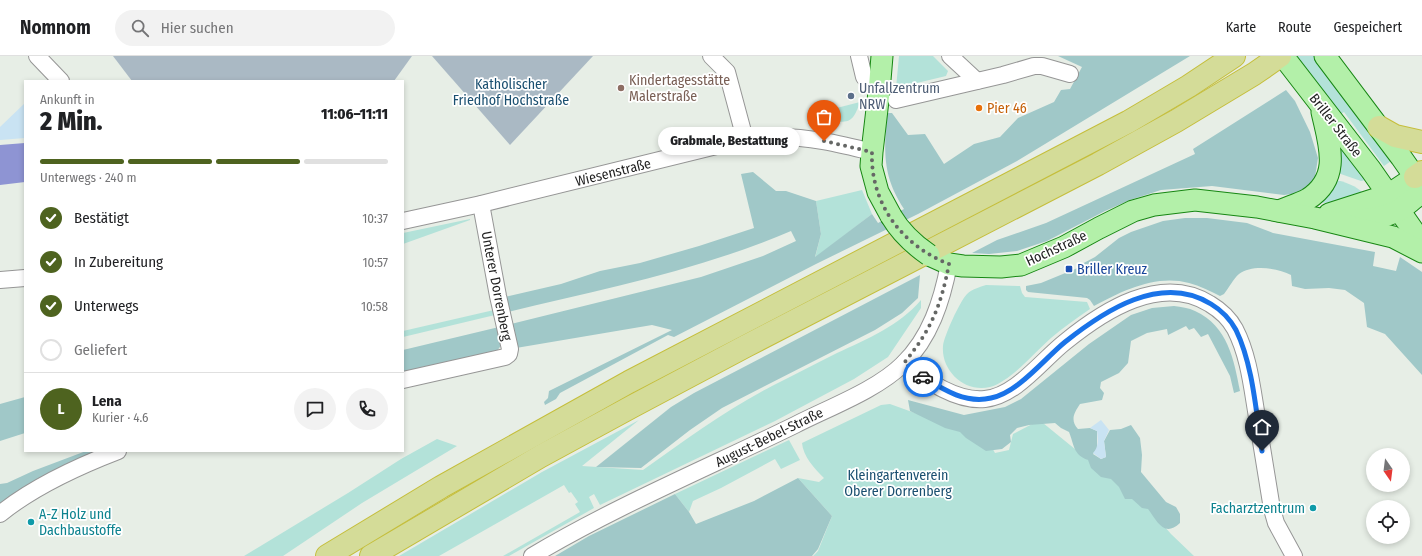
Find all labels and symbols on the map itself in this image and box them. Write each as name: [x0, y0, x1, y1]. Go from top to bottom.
place label: Kindertagesstätte Malerstraße: [629, 72, 730, 105]
park label: Katholischer Friedhof Hochstraße: [453, 76, 569, 109]
place label: Unfallzentrum NRW: [859, 80, 940, 113]
marker: Kindertagesstätte Malerstraße: [616, 83, 626, 93]
street label: Briller Straße: [1306, 90, 1366, 160]
marker: Unfallzentrum NRW: [846, 91, 856, 101]
pin: [807, 100, 841, 141]
place label: Pier 46: [987, 100, 1027, 117]
marker: Pier 46: [974, 103, 984, 113]
callout: Grabmale, Bestattung: [658, 127, 800, 155]
street label: Wiesenstraße: [573, 155, 653, 190]
street label: Hochstraße: [1023, 227, 1090, 270]
street label: Unterer Dorrenberg: [478, 230, 516, 343]
place label: Briller Kreuz: [1077, 261, 1148, 278]
marker: Briller Kreuz: [1064, 264, 1074, 274]
courier: [903, 357, 943, 397]
street label: August-Bebel-Straße: [712, 404, 826, 471]
pin: [1245, 410, 1279, 451]
north arrow: [1366, 448, 1410, 492]
park label: Kleingartenverein Oberer Dorrenberg: [844, 467, 952, 500]
place label: Facharztzentrum: [1210, 500, 1305, 517]
marker: Facharztzentrum: [1308, 503, 1318, 513]
place label: A-Z Holz und Dachbaustoffe: [39, 506, 122, 539]
marker: A-Z Holz und Dachbaustoffe: [26, 517, 36, 527]

